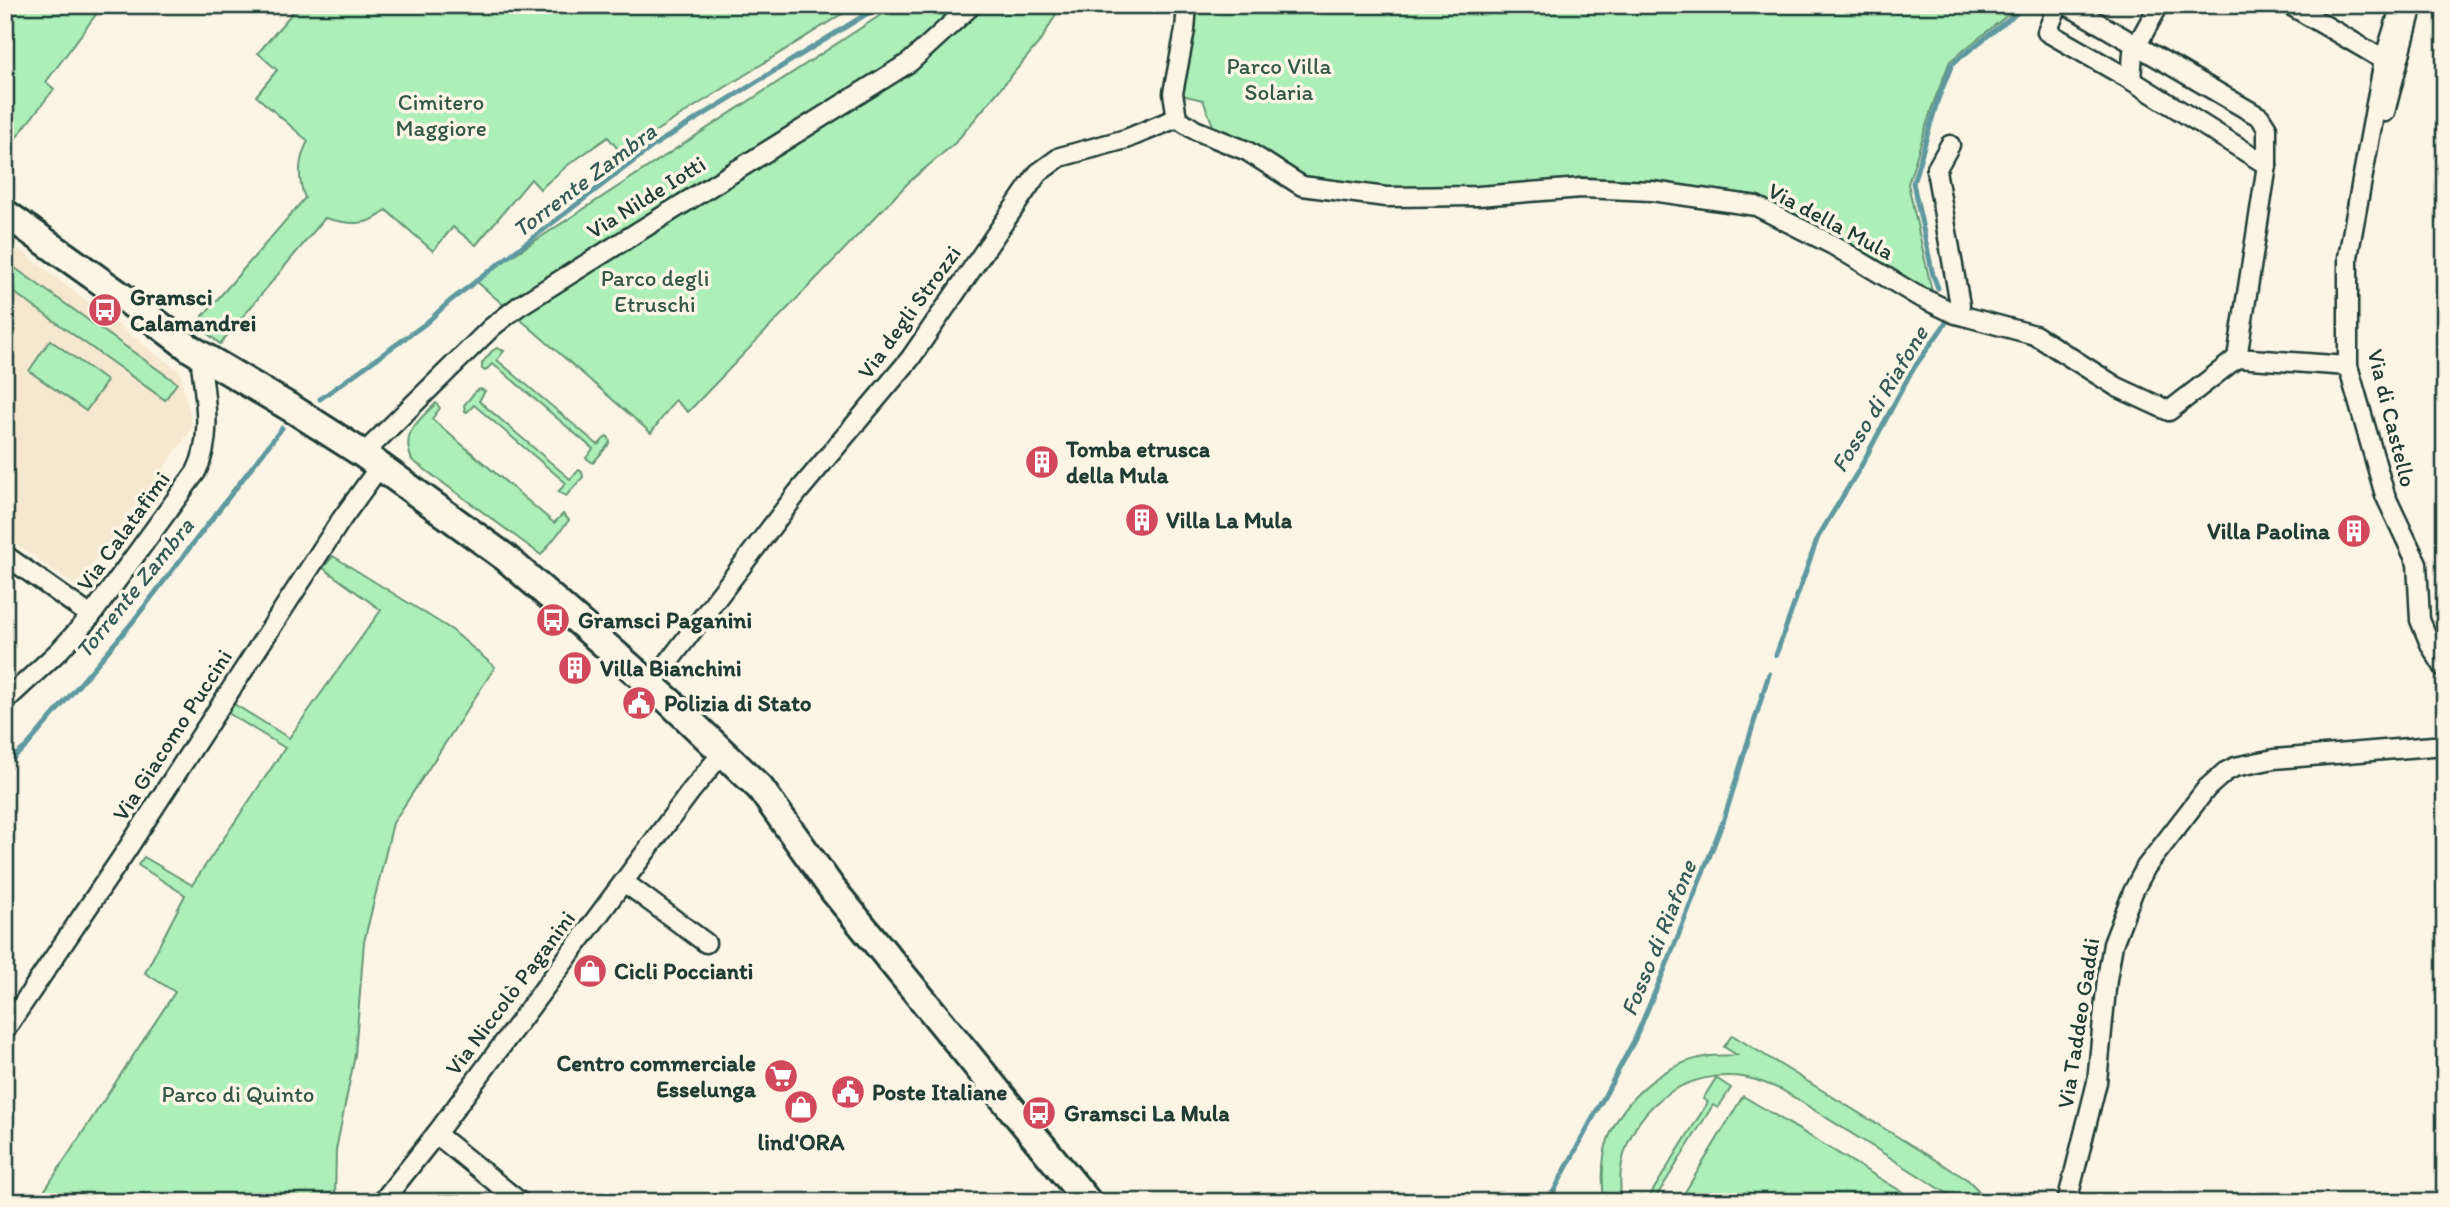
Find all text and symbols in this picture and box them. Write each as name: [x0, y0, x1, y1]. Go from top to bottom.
park label: Parco Villa Solaria: [1226, 52, 1332, 106]
park label: Cimitero Maggiore: [395, 88, 487, 142]
water label: Torrente Zambra: [506, 116, 662, 243]
street label: Via Nilde Iotti: [581, 149, 711, 245]
street label: Via della Mula: [1763, 176, 1899, 266]
street label: Via degli Strozzi: [851, 240, 967, 384]
park label: Parco degli Etruschi: [601, 264, 709, 318]
place label: Gramsci Calamandrei: [130, 283, 256, 337]
bus stop icon: Gramsci Calamandrei: [86, 291, 124, 329]
water label: Fosso di Riafone: [1824, 319, 1935, 477]
street label: Via di Castello: [2361, 346, 2423, 490]
place label: Tomba etrusca della Mula: [1065, 435, 1211, 489]
building icon: Tomba etrusca della Mula: [1023, 443, 1061, 481]
street label: Via Calatafimi: [70, 466, 176, 596]
building icon: Villa La Mula: [1123, 501, 1161, 539]
place label: Villa La Mula: [1166, 506, 1293, 534]
water label: Torrente Zambra: [69, 511, 200, 664]
building icon: Villa Paolina: [2335, 512, 2373, 550]
place label: Villa Paolina: [2207, 517, 2331, 545]
bus stop icon: Gramsci Paganini: [534, 601, 572, 639]
place label: Gramsci Paganini: [578, 606, 752, 634]
street label: Via Giacomo Puccini: [106, 644, 238, 826]
building icon: Villa Bianchini: [556, 649, 594, 687]
place label: Villa Bianchini: [600, 654, 742, 682]
public building icon: Polizia di Stato: [620, 684, 658, 722]
place label: Polizia di Stato: [664, 689, 812, 717]
water label: Fosso di Riafone: [1614, 854, 1703, 1020]
street label: Via Niccolò Paganini: [439, 905, 581, 1081]
street label: Via Taddeo Gaddi: [2051, 936, 2105, 1110]
shop icon: Cicli Poccianti: [571, 952, 609, 990]
place label: Cicli Poccianti: [614, 957, 753, 985]
place label: Centro commerciale Esselunga: [556, 1049, 757, 1103]
supermarket icon: Centro commerciale Esselunga: [762, 1057, 800, 1095]
public building icon: Poste Italiane: [829, 1073, 867, 1111]
place label: Poste Italiane: [872, 1078, 1007, 1106]
park label: Parco di Quinto: [162, 1080, 314, 1108]
shop icon: lind'ORA: [782, 1088, 820, 1126]
bus stop icon: Gramsci La Mula: [1020, 1094, 1058, 1132]
place label: Gramsci La Mula: [1064, 1099, 1230, 1127]
place label: lind'ORA: [758, 1128, 845, 1156]

